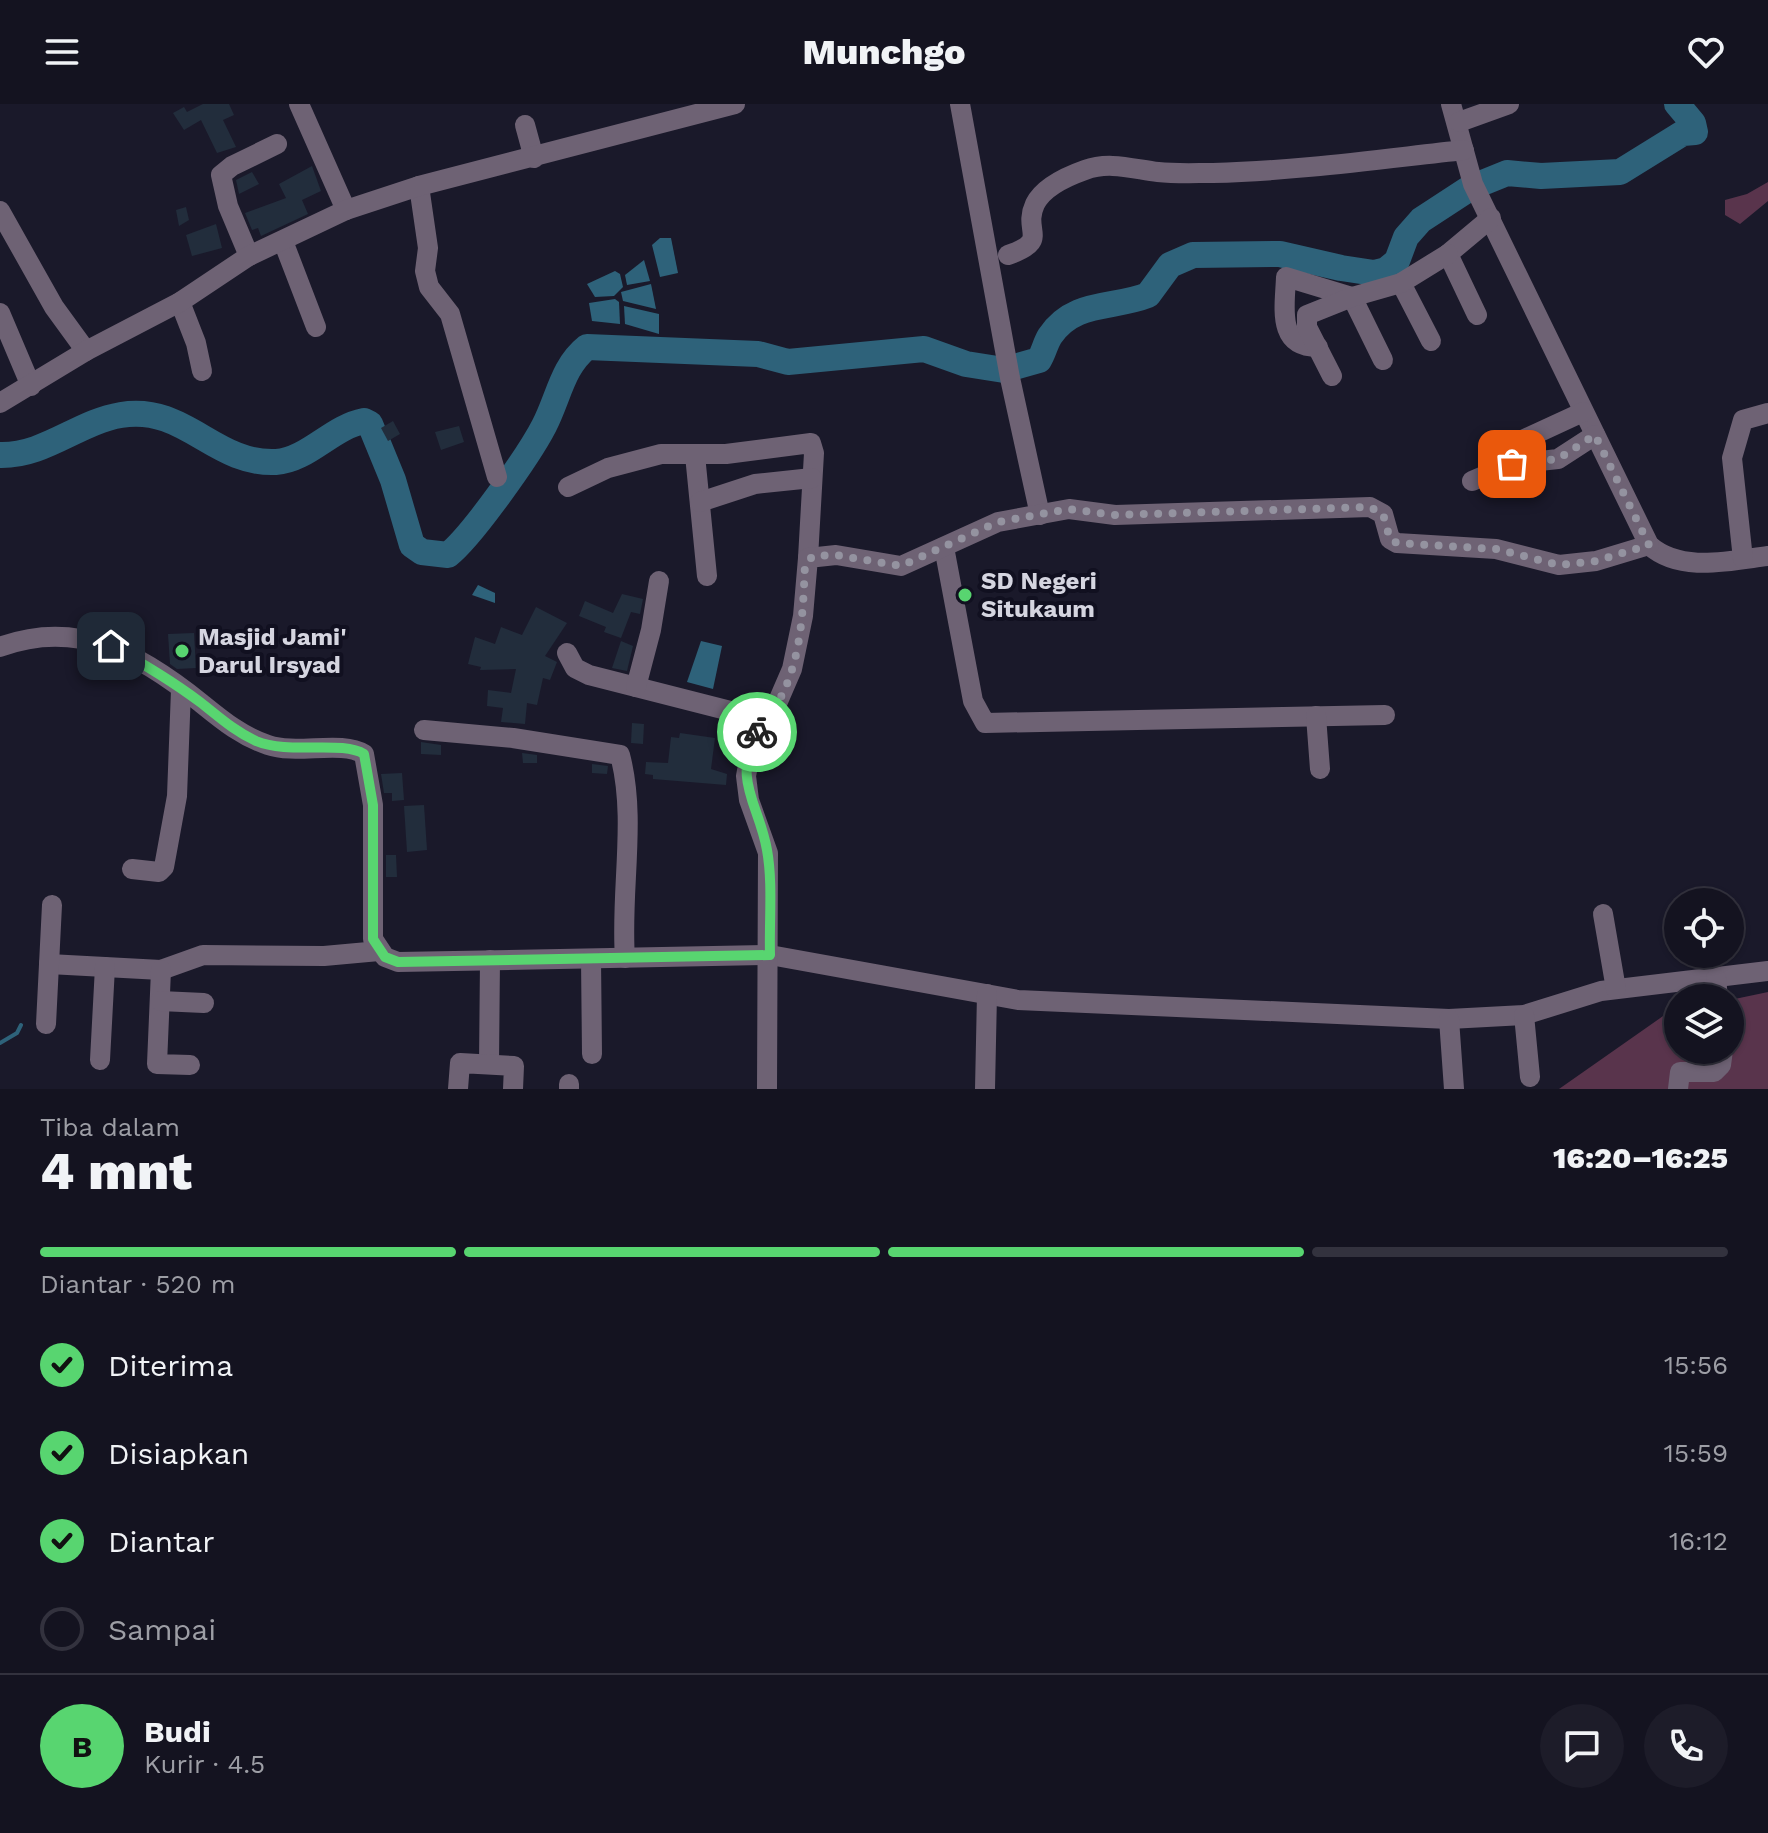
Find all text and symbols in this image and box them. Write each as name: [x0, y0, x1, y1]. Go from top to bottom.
icon: menu: [40, 30, 84, 74]
icon: heart: [1684, 30, 1728, 74]
text: Munchgo: [803, 31, 965, 73]
pin: [1478, 430, 1546, 498]
icon: bag: [1490, 442, 1534, 486]
place label: SD Negeri Situkaum: [981, 567, 1097, 623]
marker: SD Negeri Situkaum: [956, 586, 974, 604]
pin: [77, 612, 145, 680]
place label: Masjid Jami' Darul Irsyad: [198, 623, 346, 679]
icon: home: [89, 624, 133, 668]
marker: Masjid Jami' Darul Irsyad: [173, 642, 191, 660]
courier: [717, 692, 797, 772]
icon: bike: [735, 710, 779, 754]
map controls: [1664, 888, 1744, 1064]
button: locate: [1664, 888, 1744, 968]
button: layers: [1664, 984, 1744, 1064]
text: Tiba dalam: [40, 1112, 180, 1142]
text: 16:20–16:25: [1553, 1140, 1728, 1175]
text: 4 mnt: [40, 1141, 192, 1202]
text: Diantar · 520 m: [40, 1269, 236, 1299]
icon: check: [40, 1343, 84, 1387]
text: Diterima: [108, 1348, 233, 1383]
text: 15:56: [1664, 1350, 1728, 1380]
icon: check: [40, 1431, 84, 1475]
text: Disiapkan: [108, 1436, 249, 1471]
text: 15:59: [1664, 1438, 1728, 1468]
icon: check: [40, 1519, 84, 1563]
text: Diantar: [108, 1524, 215, 1559]
text: 16:12: [1669, 1526, 1728, 1556]
text: Sampai: [108, 1612, 216, 1647]
button: chat: [1540, 1704, 1624, 1788]
button: phone: [1644, 1704, 1728, 1788]
text: Budi: [144, 1714, 211, 1749]
text: B: [72, 1729, 92, 1764]
text: Kurir · 4.5: [144, 1749, 265, 1779]

